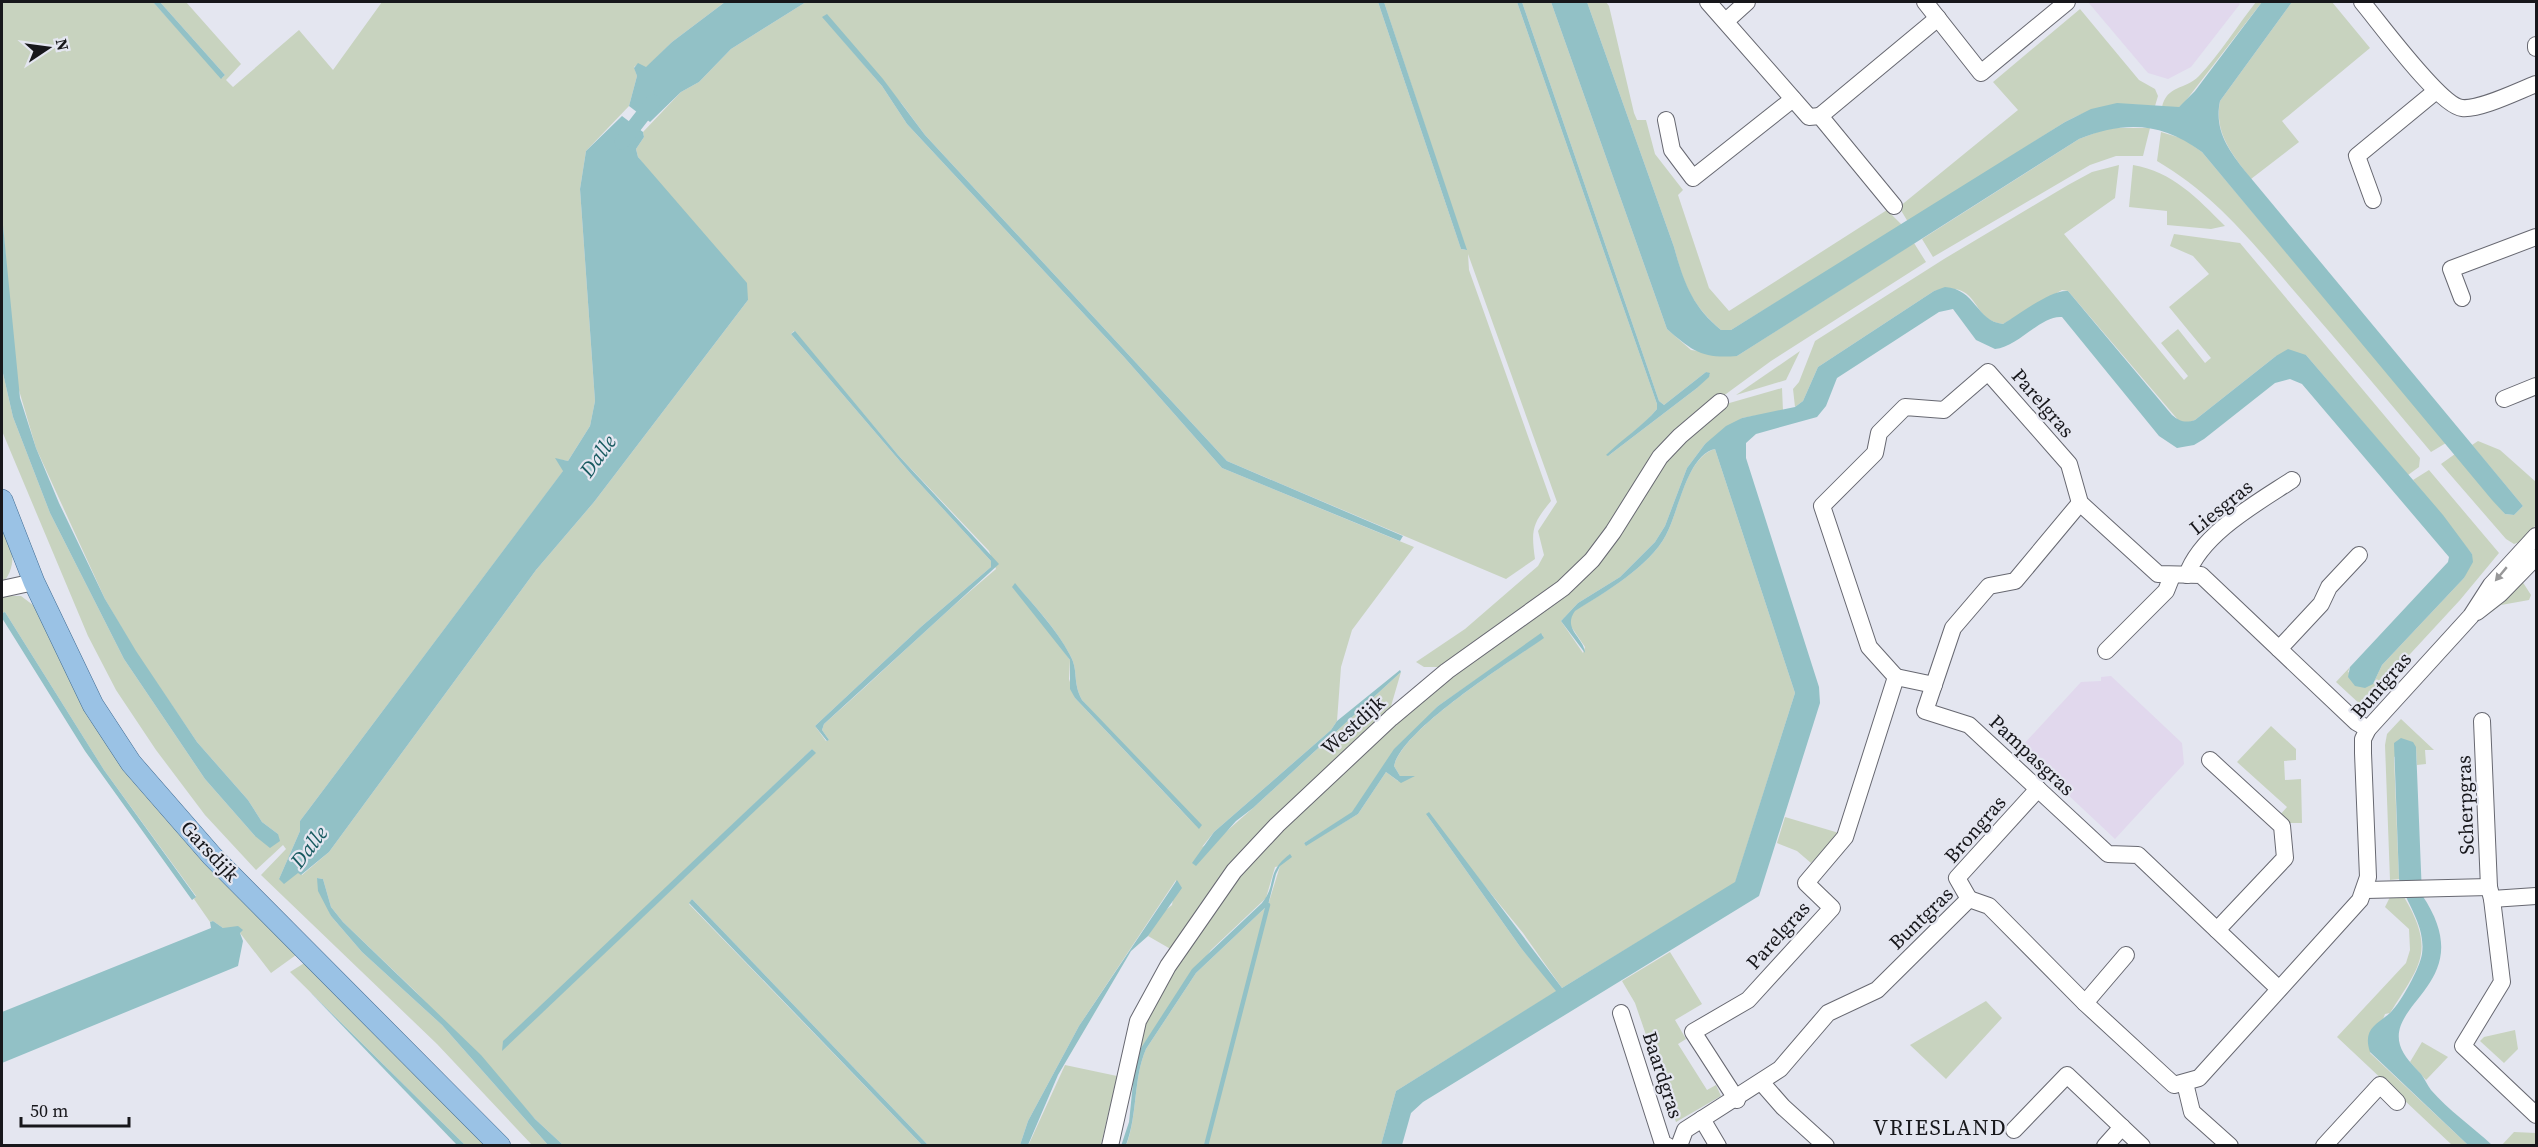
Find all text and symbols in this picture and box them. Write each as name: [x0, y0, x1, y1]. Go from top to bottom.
north arrow: [18, 18, 78, 78]
text: N: [51, 36, 75, 53]
street label: Parelgras: [2005, 362, 2081, 444]
water label: Dalle: [572, 428, 623, 484]
street label: Liesgras: [2183, 473, 2259, 541]
one-way arrow: [2495, 566, 2508, 581]
street label: Buntgras: [2344, 646, 2418, 724]
street label: Westdijk: [1315, 689, 1391, 761]
street label: Pampasgras: [1983, 708, 2081, 802]
street label: Scherpgras: [2449, 755, 2481, 855]
street label: Brongras: [1938, 789, 2012, 869]
street label: Garsdijk: [174, 814, 246, 888]
water label: Dalle: [282, 819, 334, 875]
street label: Buntgras: [1883, 880, 1959, 956]
street label: Parelgras: [1740, 895, 1816, 975]
street label: Baardgras: [1636, 1028, 1690, 1122]
scale bar: [21, 1090, 129, 1128]
text: 50 m: [30, 1098, 68, 1123]
district label: VRIESLAND: [1873, 1112, 2007, 1142]

